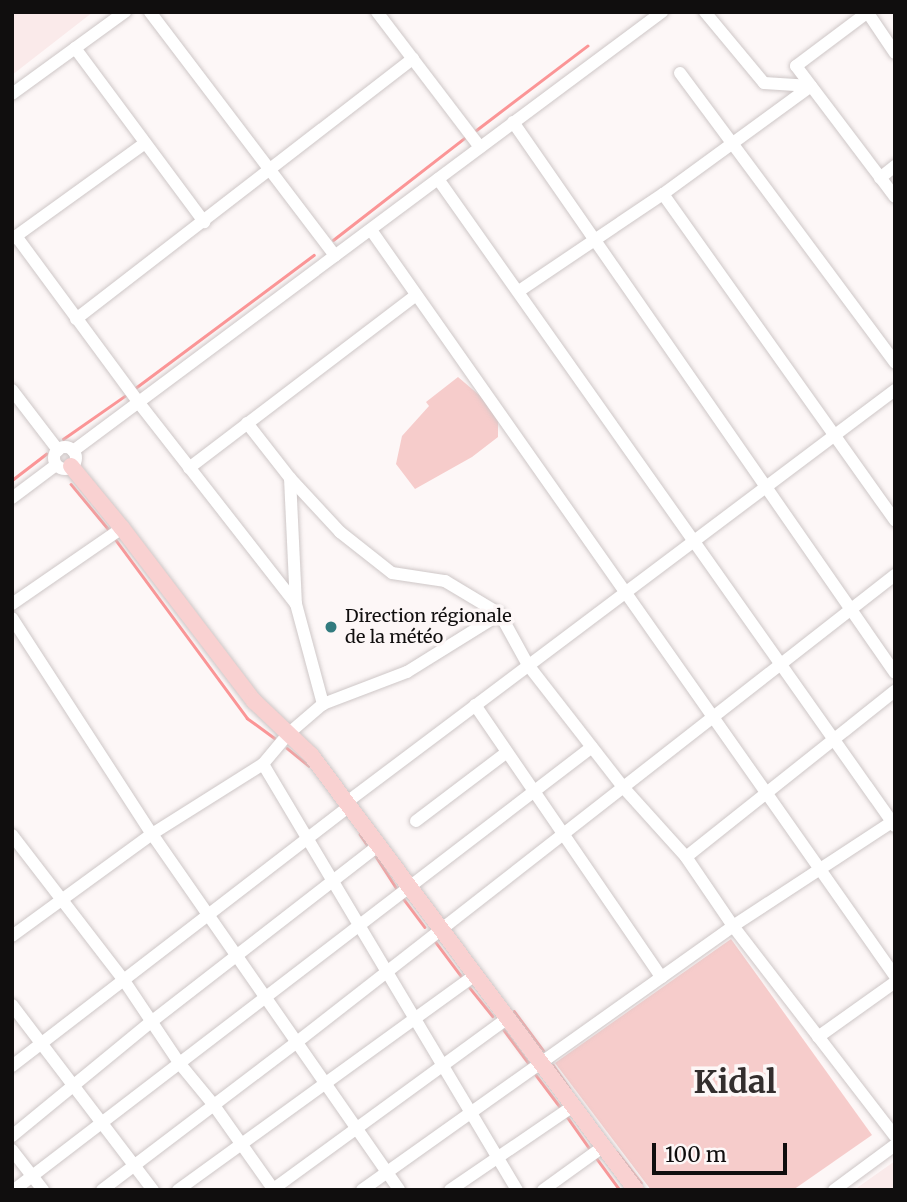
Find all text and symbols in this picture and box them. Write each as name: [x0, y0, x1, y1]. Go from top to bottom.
place label: Direction régionale de la météo: [345, 606, 512, 648]
marker: Direction régionale de la météo: [323, 619, 339, 635]
district label: Kidal: [694, 1063, 776, 1101]
scale bar: [655, 1128, 790, 1172]
text: 100 m: [665, 1141, 727, 1168]

